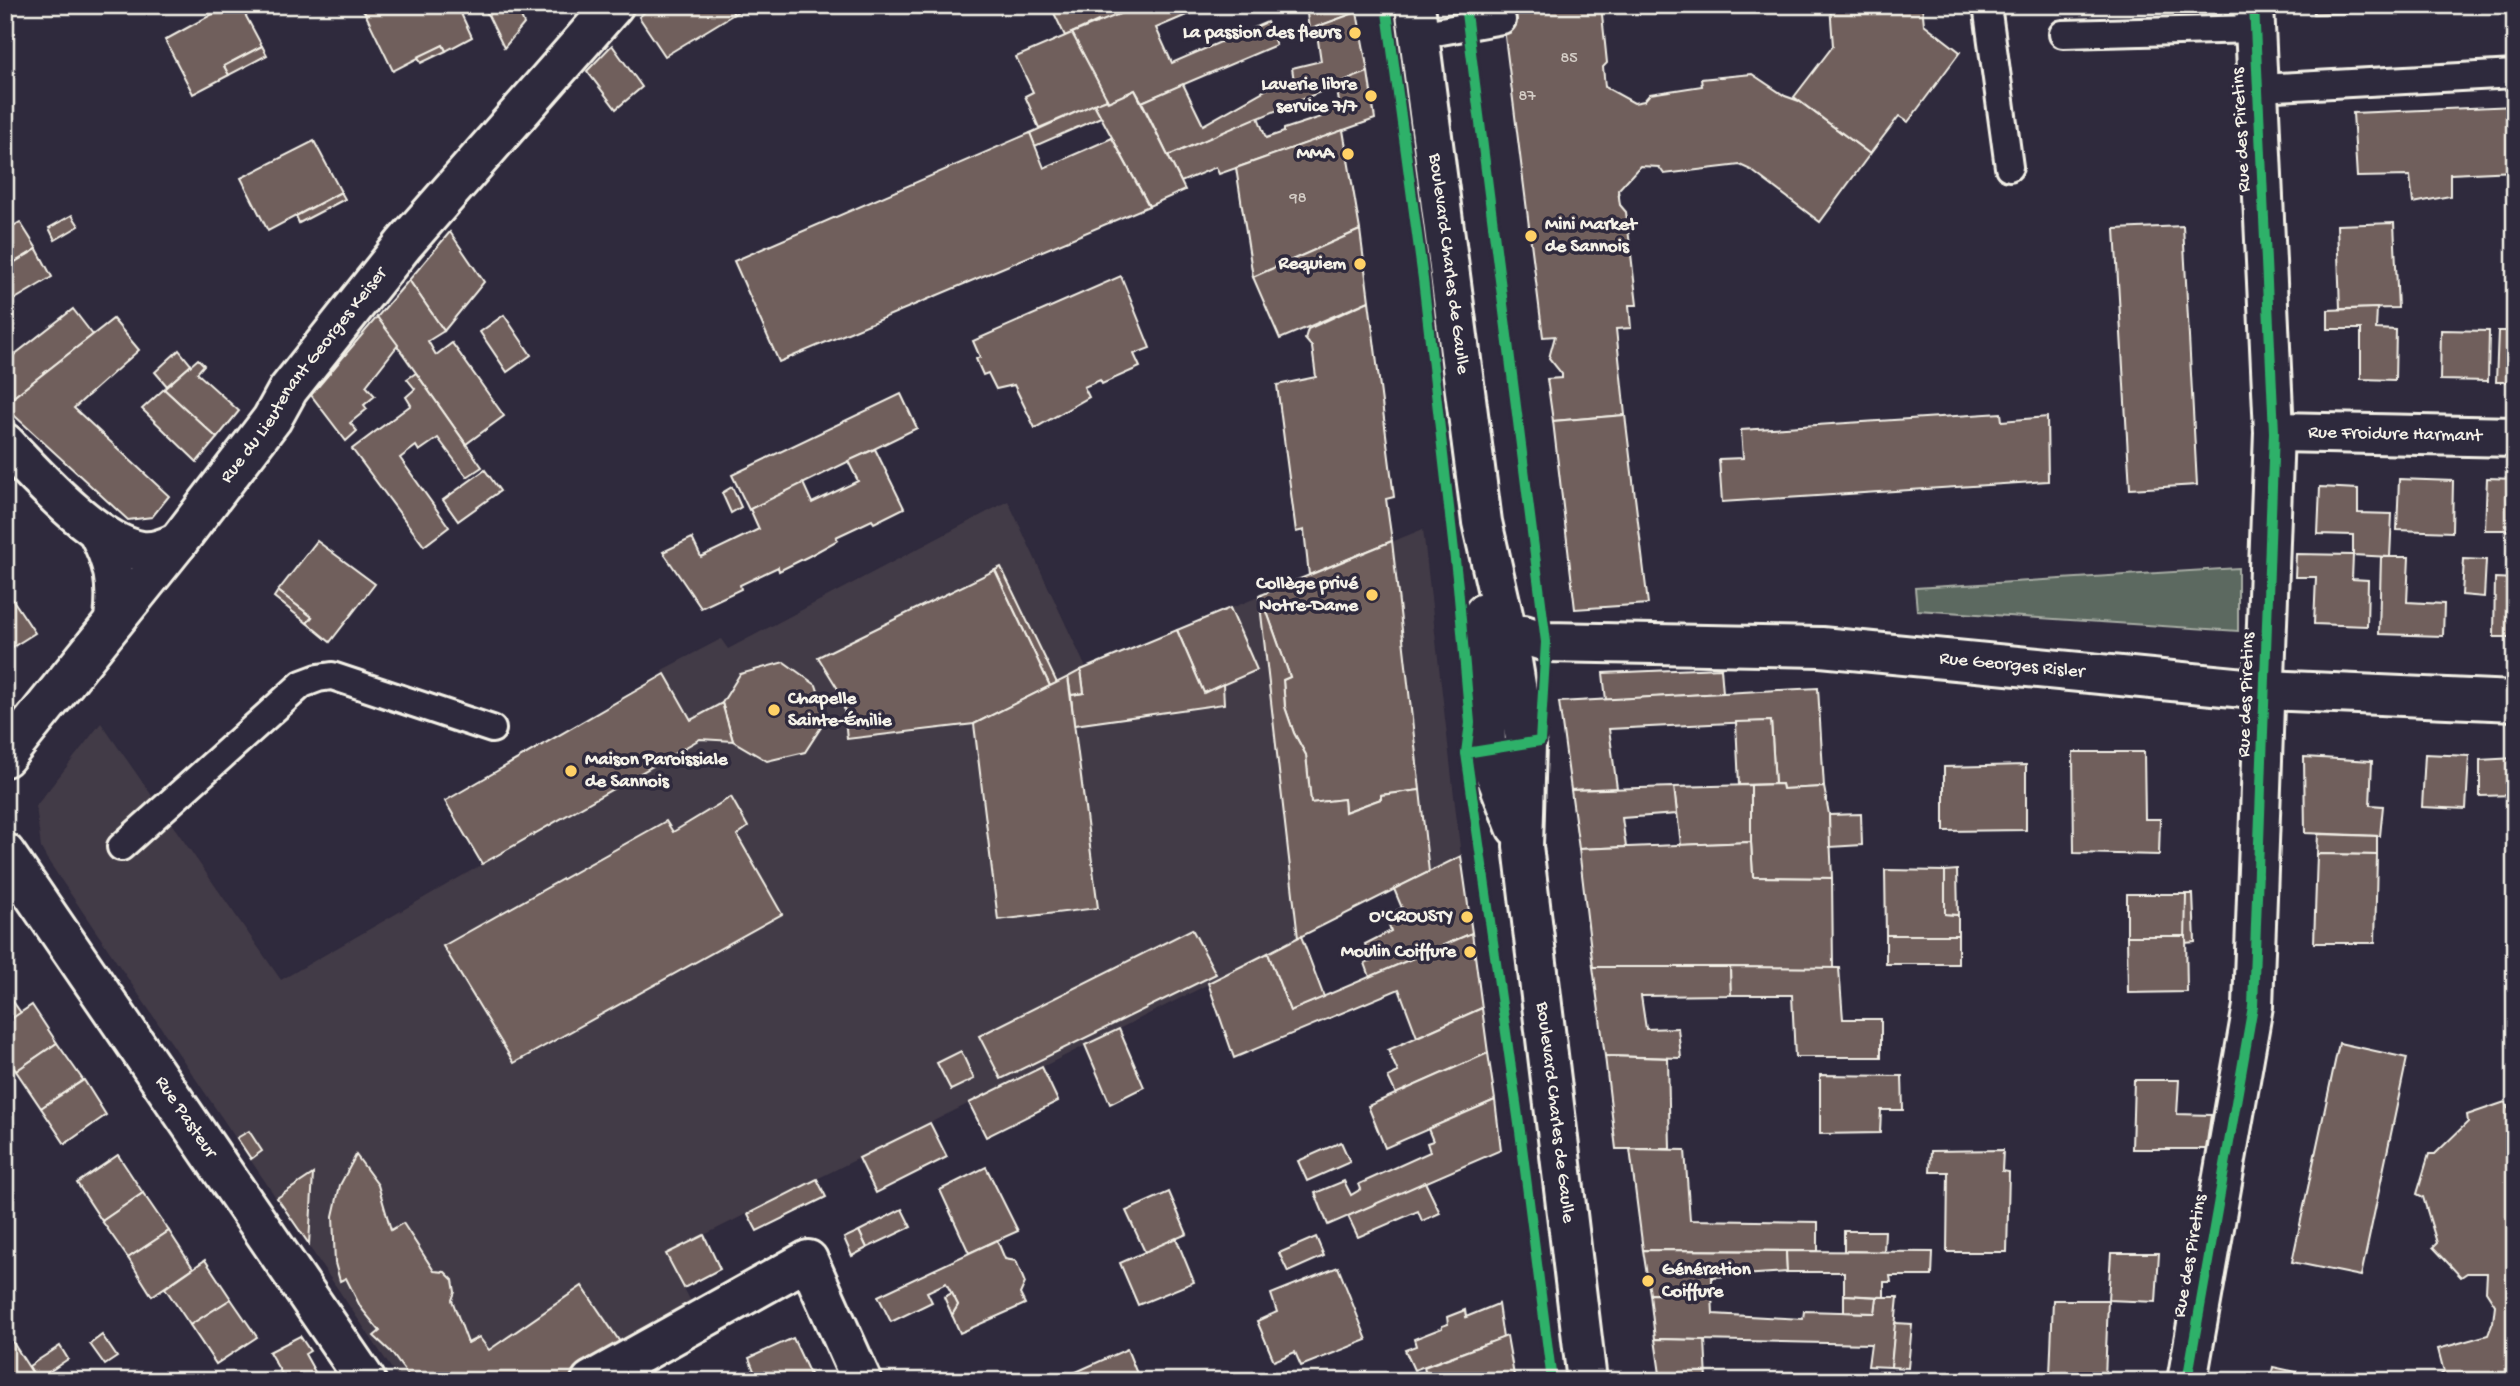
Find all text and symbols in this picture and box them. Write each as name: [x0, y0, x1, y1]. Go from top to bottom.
place label: La passion des fleurs: [1183, 22, 1342, 45]
marker: La passion des fleurs: [1347, 25, 1363, 41]
house number: 85: [1560, 50, 1578, 69]
street label: Rue des Piretins: [2227, 66, 2257, 193]
place label: Laverie libre service 7/7: [1261, 74, 1358, 119]
marker: Laverie libre service 7/7: [1363, 88, 1379, 104]
house number: 87: [1518, 88, 1536, 107]
place label: MMA: [1296, 143, 1336, 166]
marker: MMA: [1340, 146, 1356, 162]
street label: Boulevard Charles de Gaulle: [1423, 151, 1474, 376]
house number: 98: [1289, 190, 1307, 209]
place label: Mini Market de Sannois: [1545, 214, 1639, 259]
marker: Mini Market de Sannois: [1523, 228, 1539, 244]
place label: Requiem: [1278, 253, 1346, 276]
marker: Requiem: [1352, 256, 1368, 272]
street label: Rue du Lieutenant Georges Keiser: [215, 261, 394, 488]
street label: Rue Froidure Harmant: [2308, 421, 2484, 448]
place label: Collège privé Notre-Dame: [1255, 573, 1359, 618]
marker: Collège privé Notre-Dame: [1364, 587, 1380, 603]
street label: Rue des Piretins: [2233, 631, 2261, 758]
street label: Rue Georges Risler: [1938, 647, 2088, 684]
place label: Chapelle Sainte-Émilie: [787, 688, 893, 733]
marker: Chapelle Sainte-Émilie: [766, 702, 782, 718]
place label: Maison Paroissiale de Sannois: [585, 749, 729, 794]
marker: Maison Paroissiale de Sannois: [563, 763, 579, 779]
place label: O'CROUSTY: [1369, 906, 1453, 929]
marker: O'CROUSTY: [1459, 909, 1475, 925]
place label: Moulin Coiffure: [1341, 941, 1457, 964]
marker: Moulin Coiffure: [1462, 944, 1478, 960]
street label: Boulevard Charles de Gaulle: [1530, 1000, 1580, 1224]
street label: Rue Pasteur: [149, 1072, 223, 1165]
street label: Rue des Piretins: [2169, 1192, 2213, 1319]
place label: Génération Coiffure: [1661, 1259, 1752, 1304]
marker: Génération Coiffure: [1640, 1273, 1656, 1289]

